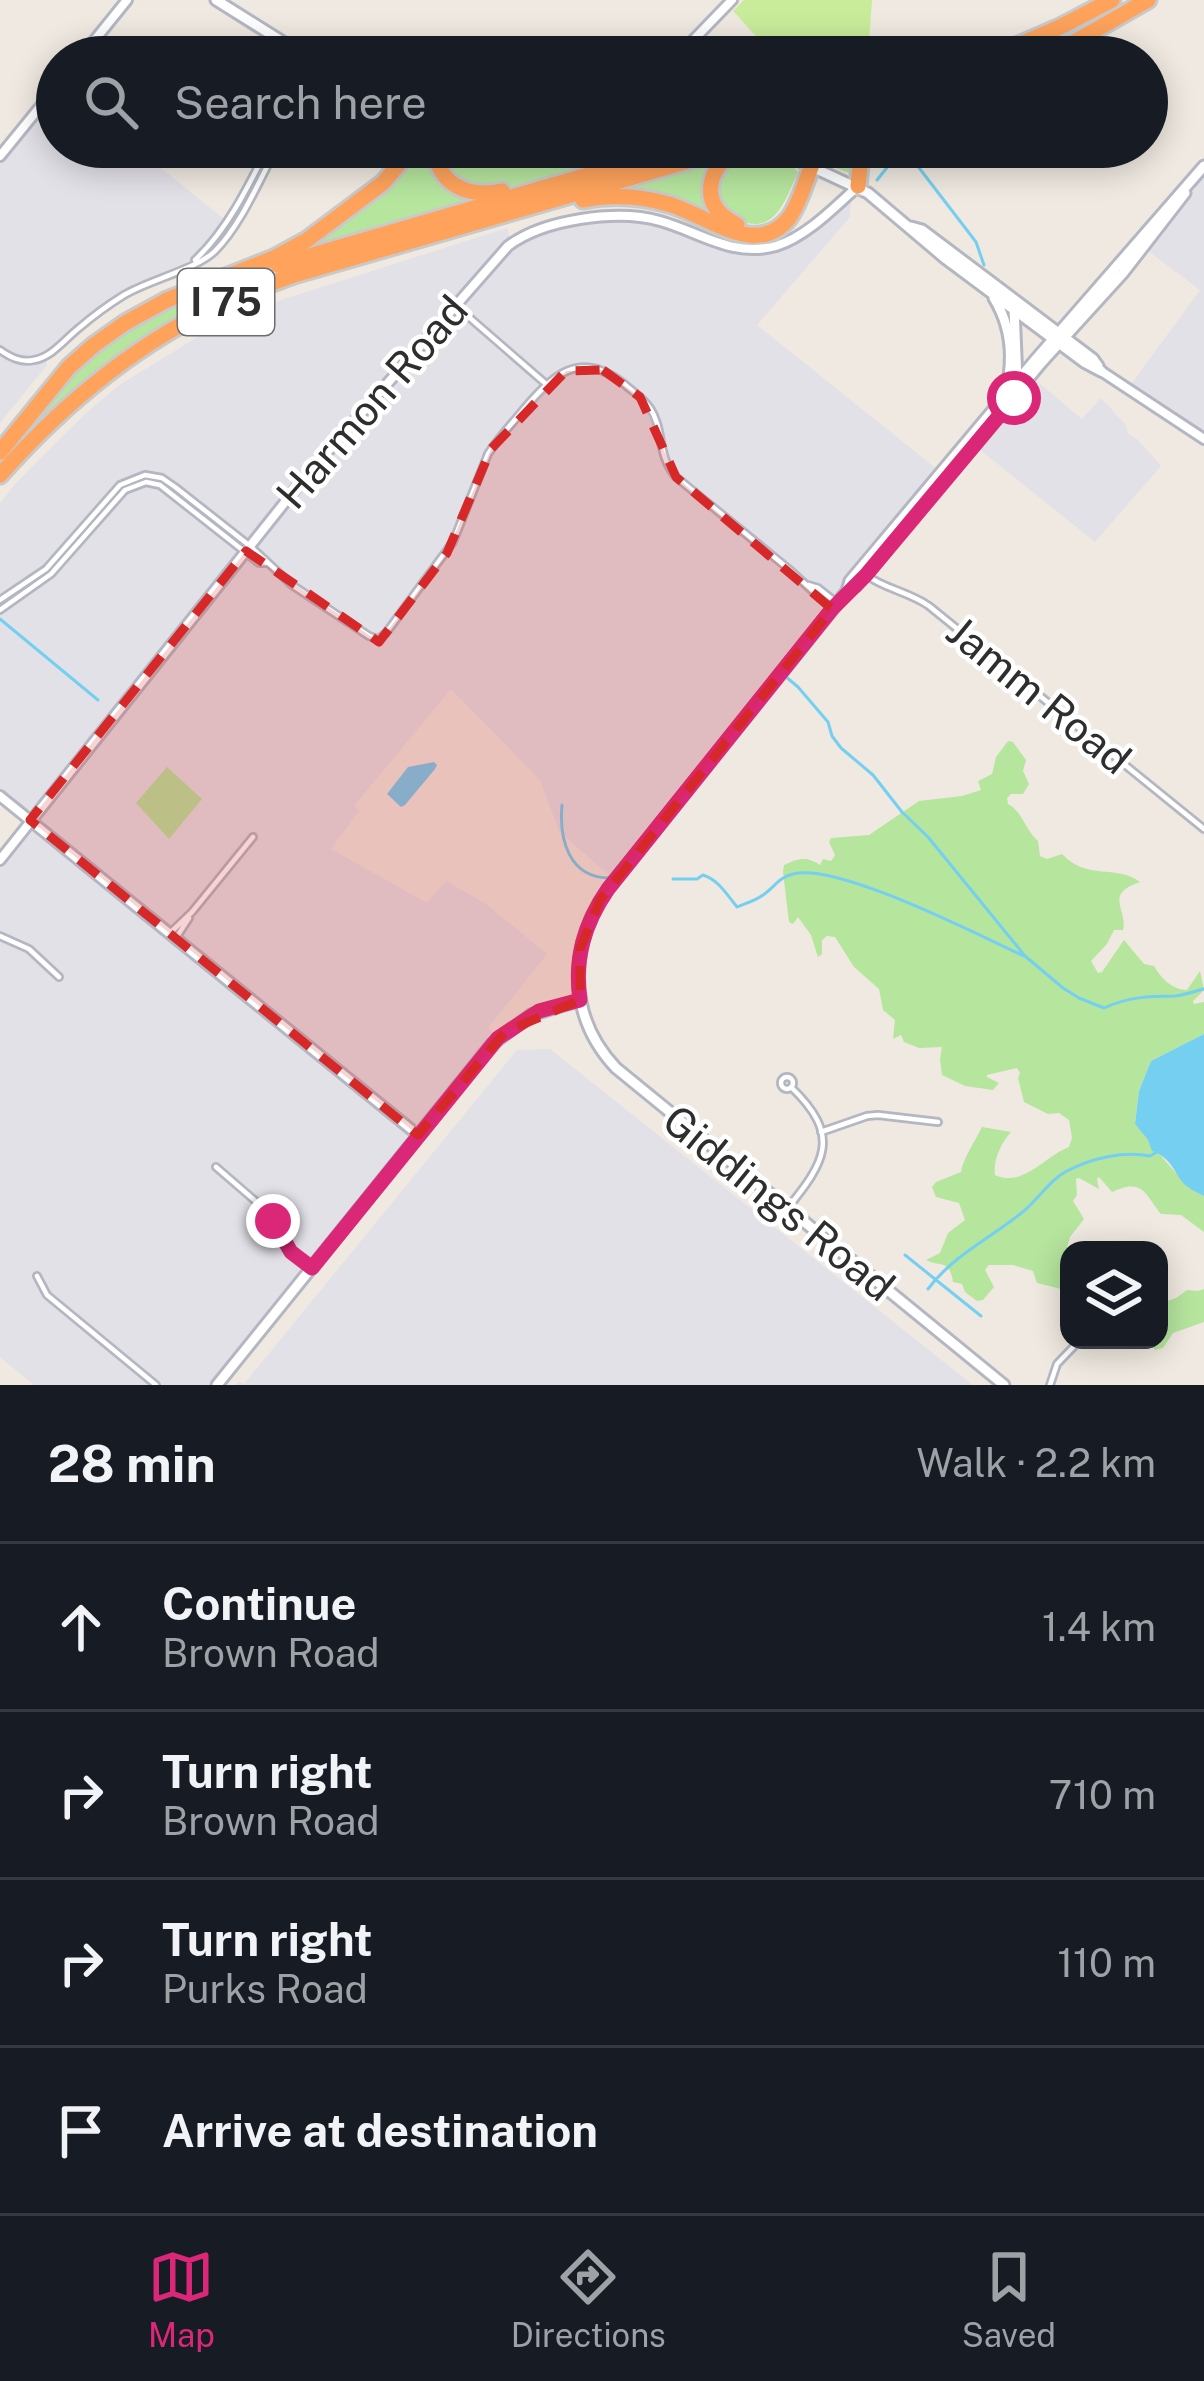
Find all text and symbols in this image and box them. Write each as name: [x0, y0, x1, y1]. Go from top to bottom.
search box: [36, 36, 1168, 168]
icon: search: [78, 69, 144, 135]
text: Search here: [174, 76, 427, 129]
road number: I 75: [178, 269, 274, 335]
street label: Harmon Road: [266, 285, 477, 518]
route start: [987, 371, 1041, 425]
street label: Jamm Road: [938, 606, 1141, 783]
street label: Giddings Road: [654, 1095, 905, 1311]
route end: [246, 1194, 300, 1248]
map controls: [1060, 1241, 1168, 1349]
button: layers: [1060, 1241, 1168, 1349]
text: 28 min: [48, 1434, 216, 1493]
text: Walk · 2.2 km: [917, 1440, 1156, 1486]
text: Continue: [162, 1577, 356, 1630]
icon: ahead: [48, 1594, 114, 1660]
text: 1.4 km: [1042, 1604, 1156, 1650]
text: Brown Road: [162, 1630, 380, 1676]
text: Turn right: [162, 1745, 373, 1798]
icon: right: [48, 1762, 114, 1828]
text: 710 m: [1049, 1772, 1156, 1818]
text: Brown Road: [162, 1798, 380, 1844]
text: Turn right: [162, 1913, 373, 1966]
icon: right: [48, 1930, 114, 1996]
text: 110 m: [1057, 1940, 1156, 1986]
text: Purks Road: [162, 1966, 368, 2012]
icon: arrive: [48, 2098, 114, 2164]
text: Arrive at destination: [162, 2104, 598, 2157]
tab: Map: [148, 2244, 215, 2354]
tab: Directions: [511, 2244, 666, 2354]
tab: Saved: [962, 2244, 1056, 2354]

